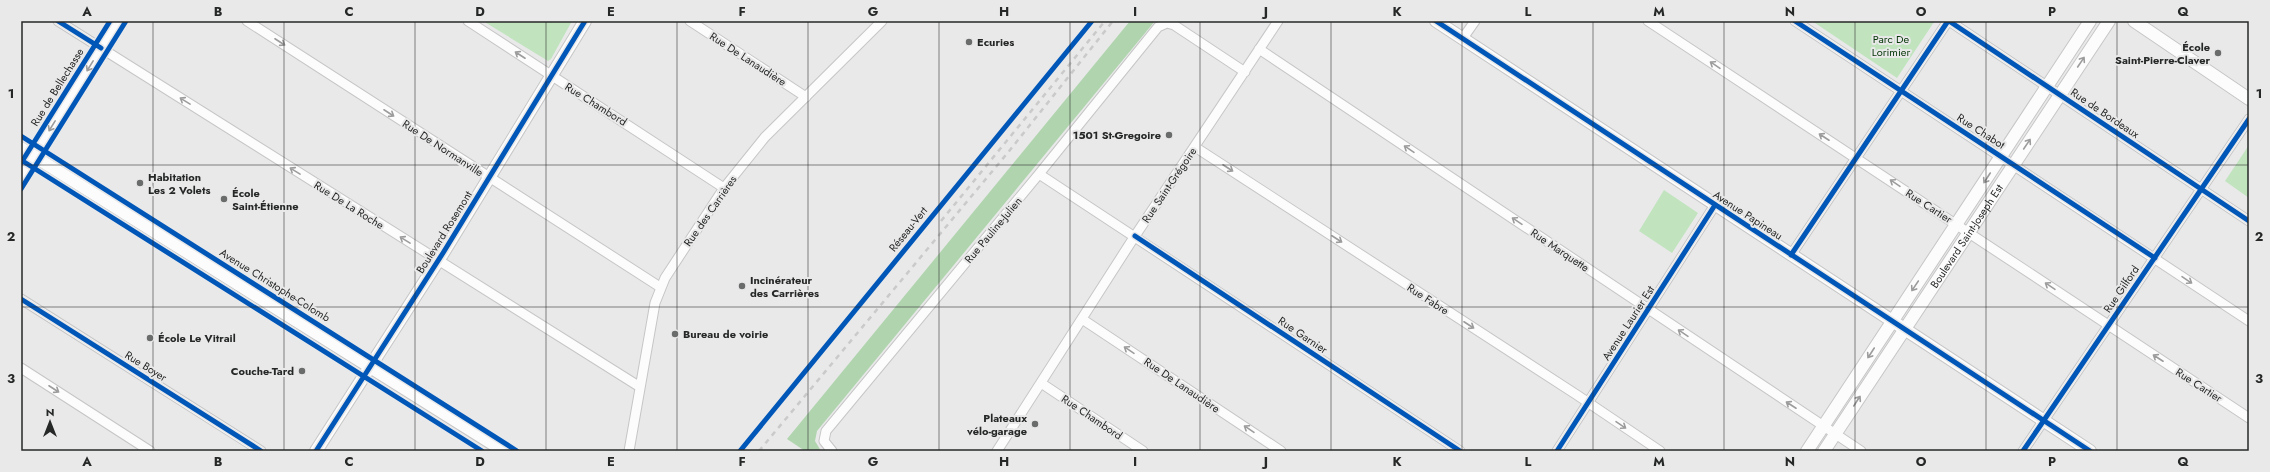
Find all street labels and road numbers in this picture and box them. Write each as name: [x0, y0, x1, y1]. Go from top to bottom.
street label: Rue De Lanaudière: [707, 28, 790, 90]
street label: Rue de Bellechasse: [26, 45, 88, 129]
street label: Rue Chambord: [562, 79, 630, 129]
street label: Rue de Bordeaux: [2067, 84, 2143, 142]
street label: Rue Chabot: [1954, 109, 2008, 153]
street label: Rue De Normanville: [399, 116, 487, 180]
street label: Rue Saint-Grégoire: [1138, 144, 1200, 226]
street label: Rue des Carrières: [680, 172, 741, 250]
street label: Rue De La Roche: [311, 177, 387, 233]
street label: Boulevard Saint-Joseph Est: [1926, 181, 2007, 291]
street label: Rue Cartier: [1903, 185, 1956, 227]
street label: Avenue Papineau: [1710, 186, 1786, 244]
street label: Boulevard Rosemont: [412, 187, 476, 276]
street label: Rue Pauline-Julien: [960, 193, 1026, 267]
street label: Réseau-Vert: [885, 203, 931, 255]
street label: Rue Marquette: [1528, 225, 1593, 276]
street label: Avenue Christophe-Colomb: [217, 244, 333, 326]
street label: Rue Gilford: [2099, 262, 2143, 316]
street label: Rue Fabre: [1404, 280, 1452, 319]
street label: Avenue Laurier Est: [1598, 282, 1658, 363]
street label: Rue Garnier: [1275, 313, 1331, 358]
street label: Rue Boyer: [122, 347, 170, 385]
street label: Rue De Lanaudière: [1141, 354, 1223, 417]
street label: Rue Cartier: [2173, 364, 2226, 406]
street label: Rue Chambord: [1058, 391, 1126, 443]

